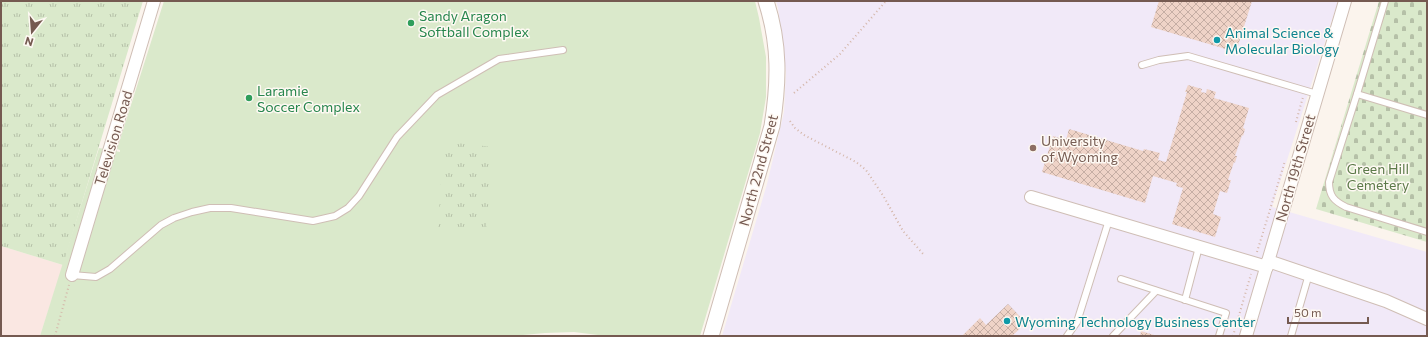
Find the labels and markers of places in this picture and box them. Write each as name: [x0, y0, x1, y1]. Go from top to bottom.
place label: Sandy Aragon Softball Complex: [419, 7, 530, 40]
marker: Sandy Aragon Softball Complex: [406, 18, 416, 28]
place label: Animal Science & Molecular Biology: [1225, 24, 1339, 57]
marker: Animal Science & Molecular Biology: [1212, 35, 1222, 45]
place label: Laramie Soccer Complex: [257, 82, 360, 115]
marker: Laramie Soccer Complex: [244, 93, 254, 103]
place label: University of Wyoming: [1041, 132, 1118, 165]
marker: University of Wyoming: [1028, 143, 1038, 153]
place label: Wyoming Technology Business Center: [1015, 313, 1256, 330]
marker: Wyoming Technology Business Center: [1002, 316, 1012, 326]

